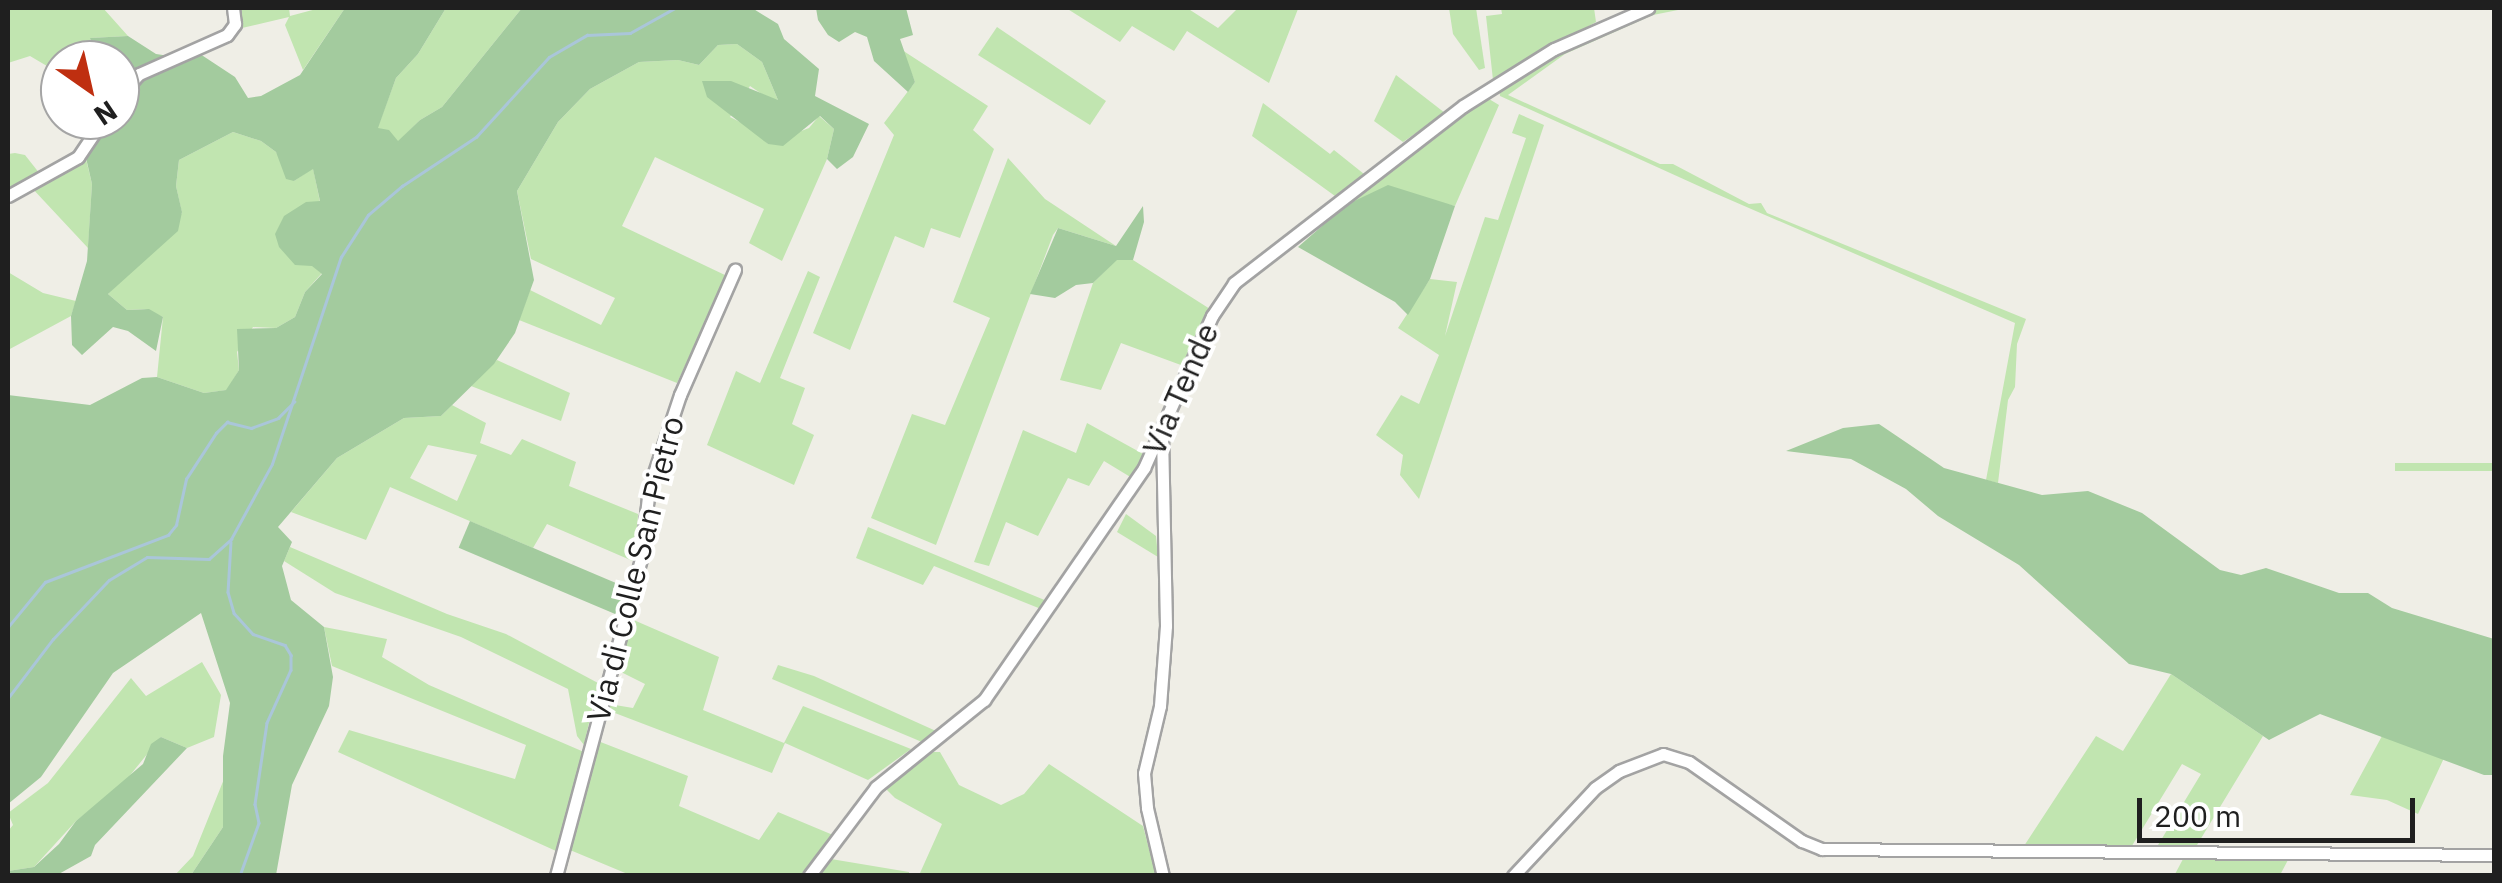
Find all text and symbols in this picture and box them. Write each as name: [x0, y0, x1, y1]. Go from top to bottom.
north arrow: [40, 40, 140, 140]
text: N: [87, 93, 125, 135]
street label: Via Tende: [1134, 317, 1226, 461]
street label: Via di Colle San Pietro: [578, 412, 692, 726]
scale bar: [2142, 778, 2420, 840]
text: 200 m: [2154, 796, 2241, 835]

